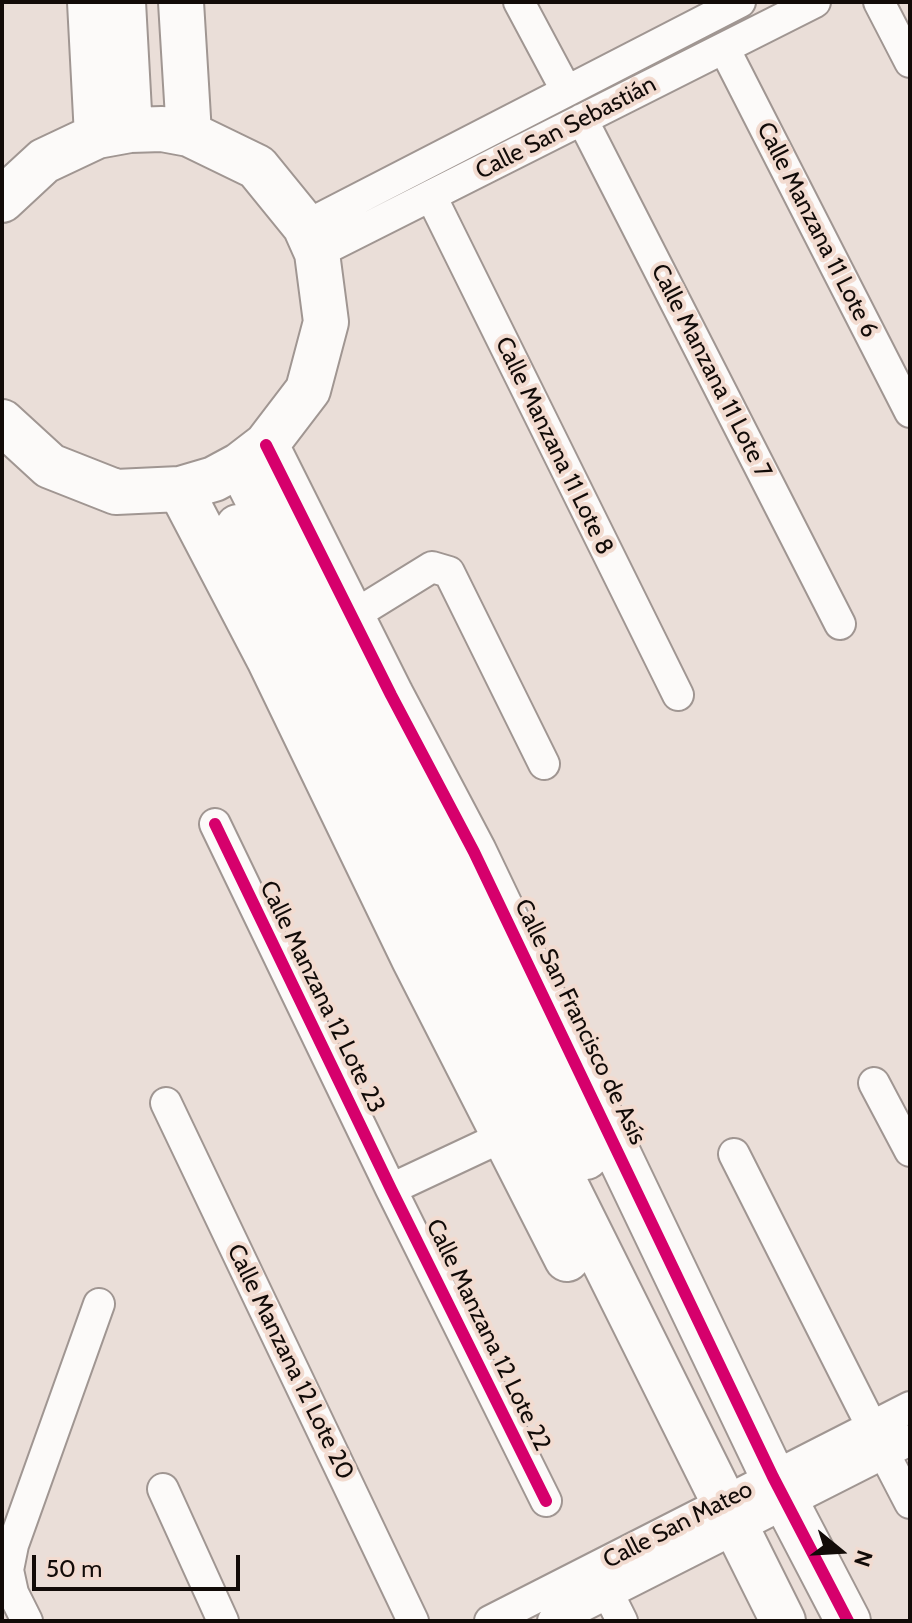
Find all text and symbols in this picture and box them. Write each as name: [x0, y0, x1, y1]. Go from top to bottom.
street label: Calle San Sebastián: [471, 70, 661, 186]
street label: Calle Manzana 11 Lote 6: [750, 118, 884, 342]
street label: Calle Manzana 11 Lote 7: [645, 259, 777, 483]
street label: Calle Manzana 11 Lote 8: [489, 332, 619, 560]
street label: Calle Manzana 12 Lote 23: [253, 876, 391, 1118]
street label: Calle San Francisco de Asís: [508, 895, 652, 1149]
street label: Calle Manzana 12 Lote 22: [419, 1215, 557, 1455]
street label: Calle Manzana 12 Lote 20: [220, 1240, 360, 1484]
street label: Calle San Mateo: [599, 1475, 757, 1575]
north arrow: [800, 1511, 880, 1591]
scale bar: [36, 1539, 244, 1589]
text: N: [848, 1547, 879, 1570]
text: 50 m: [46, 1554, 102, 1583]

